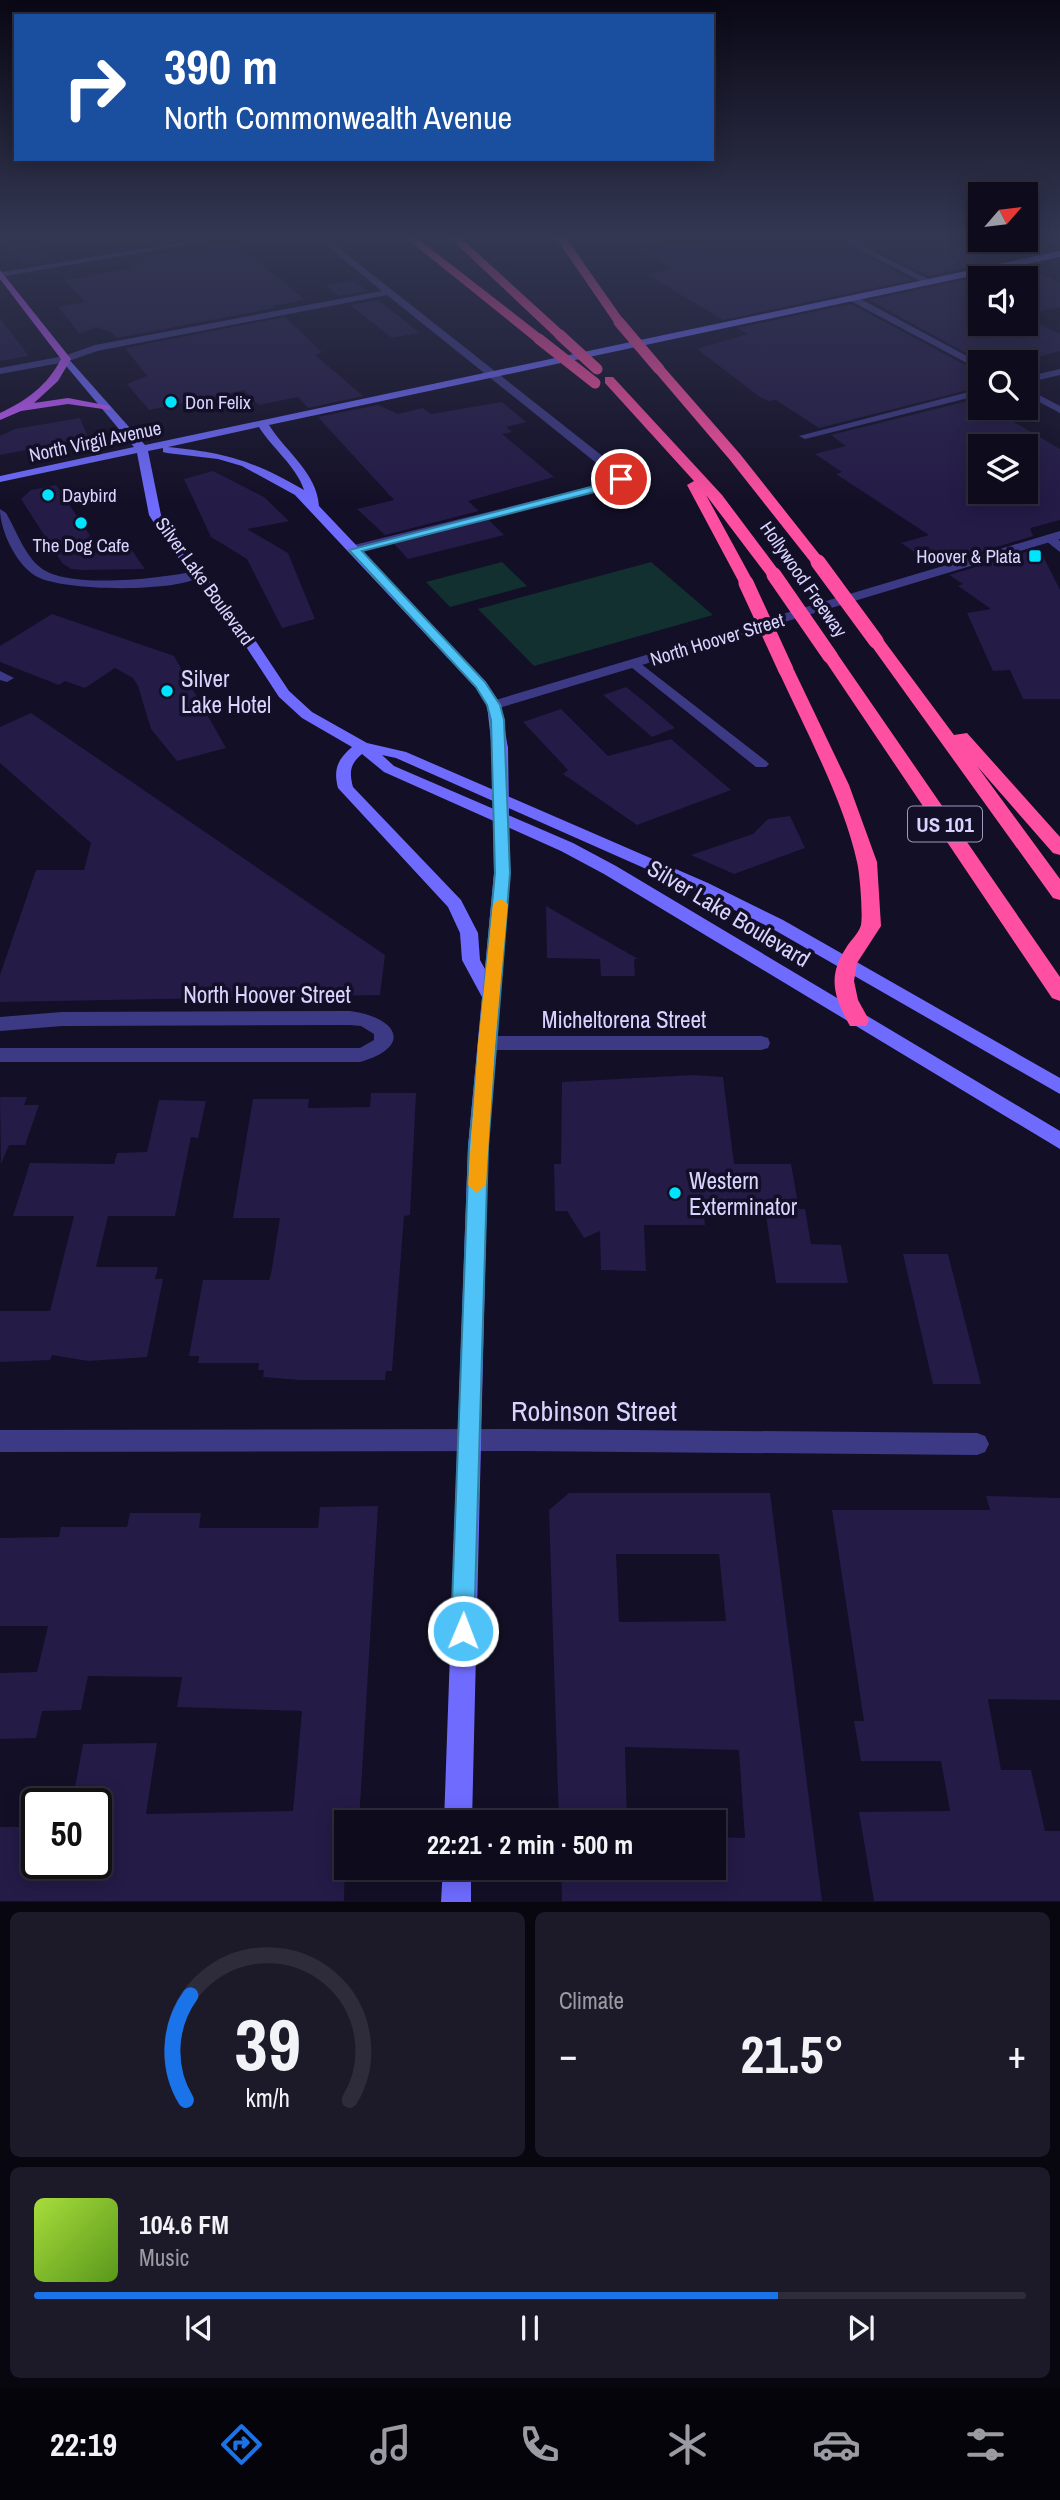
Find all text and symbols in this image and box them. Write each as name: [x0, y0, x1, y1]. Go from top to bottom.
text: 390 m: [164, 33, 278, 99]
icon: right: [49, 42, 140, 133]
text: North Commonwealth Avenue: [164, 96, 512, 139]
north arrow: [968, 182, 1038, 252]
map controls: [968, 182, 1038, 504]
button: sound: [968, 266, 1038, 336]
button: search: [968, 350, 1038, 420]
place label: Don Felix: [185, 389, 251, 415]
marker: Don Felix: [163, 394, 179, 410]
street label: North Virgil Avenue: [26, 414, 164, 468]
button: layers: [968, 434, 1038, 504]
pin: [591, 449, 651, 509]
icon: arrive: [602, 460, 640, 498]
place label: Daybird: [62, 482, 117, 508]
marker: Daybird: [40, 487, 56, 503]
street label: Silver Lake Boulevard: [150, 512, 260, 650]
marker: The Dog Cafe: [73, 515, 89, 531]
street label: Hollywood Freeway: [754, 516, 854, 642]
place label: The Dog Cafe: [33, 532, 130, 558]
place label: Hoover & Plata: [916, 543, 1021, 569]
marker: Hoover & Plata: [1027, 548, 1043, 564]
street label: North Hoover Street: [647, 606, 788, 672]
place label: Silver Lake Hotel: [181, 663, 271, 720]
marker: Silver Lake Hotel: [159, 683, 175, 699]
road number: US 101: [908, 806, 982, 842]
street label: Silver Lake Boulevard: [642, 852, 816, 974]
street label: North Hoover Street: [183, 979, 351, 1010]
street label: Micheltorena Street: [542, 1004, 706, 1035]
place label: Western Exterminator: [689, 1165, 798, 1222]
marker: Western Exterminator: [667, 1185, 683, 1201]
street label: Robinson Street: [511, 1392, 677, 1430]
position arrow: [426, 1594, 500, 1668]
speed limit sign: 50: [21, 1788, 112, 1879]
text: 22:21 · 2 min · 500 m: [427, 1827, 633, 1862]
text: Climate: [559, 1985, 624, 2016]
text: 39: [234, 1996, 301, 2094]
text: 21.5°: [741, 2019, 844, 2089]
text: −: [559, 2029, 577, 2080]
text: +: [1008, 2029, 1026, 2080]
text: km/h: [245, 2081, 290, 2115]
text: 104.6 FM: [139, 2207, 229, 2242]
text: Music: [139, 2242, 189, 2273]
icon: previous: [180, 2309, 218, 2347]
icon: pause: [511, 2309, 549, 2347]
icon: next: [842, 2309, 880, 2347]
icon: directions: [217, 2420, 266, 2469]
icon: music: [366, 2420, 415, 2469]
icon: phone: [515, 2420, 564, 2469]
icon: climate: [663, 2420, 712, 2469]
icon: car: [812, 2420, 861, 2469]
icon: filters: [961, 2420, 1010, 2469]
text: 22:19: [50, 2423, 117, 2466]

